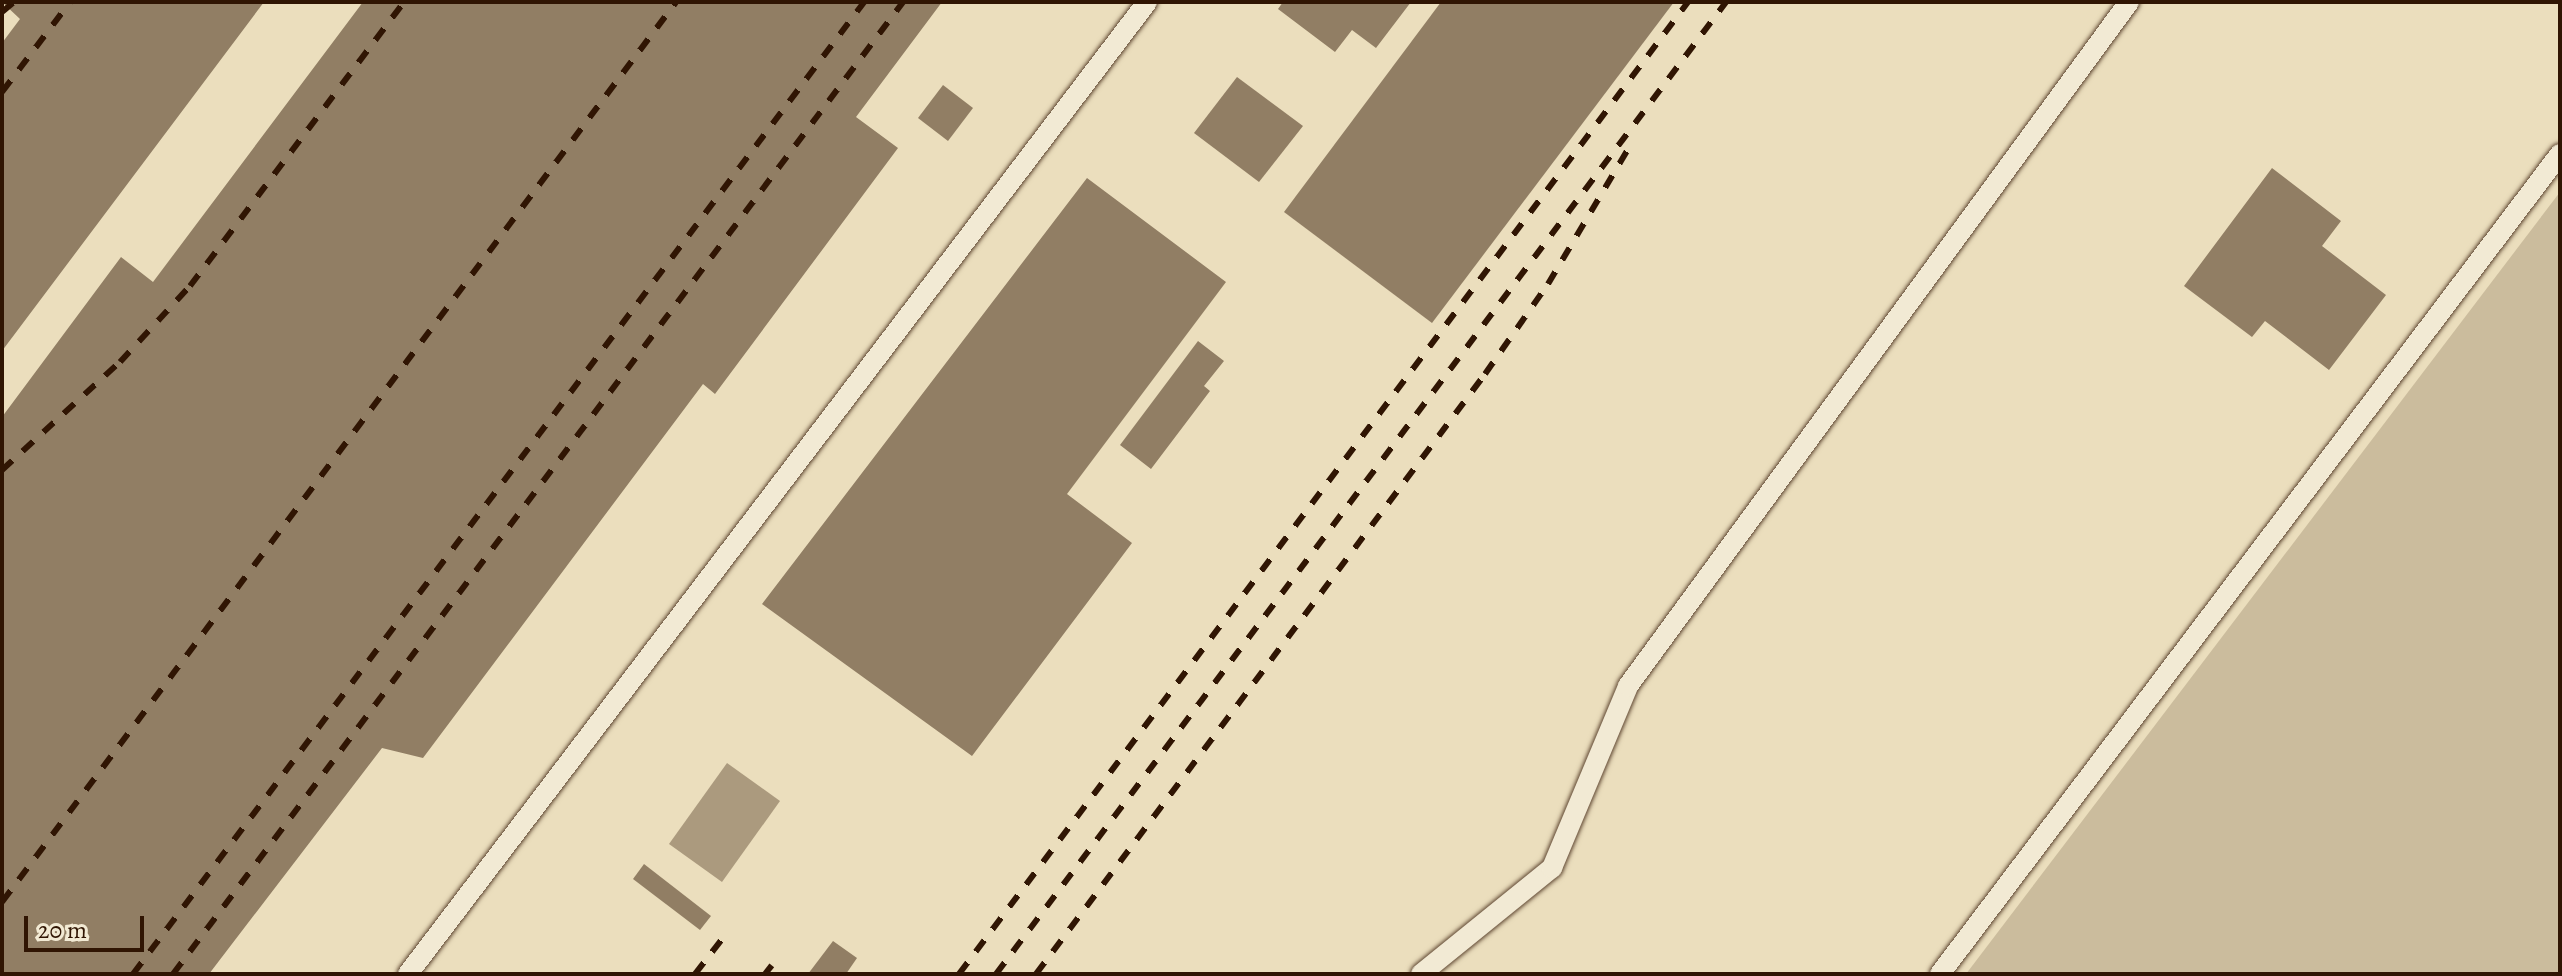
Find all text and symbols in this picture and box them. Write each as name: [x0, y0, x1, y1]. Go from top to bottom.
scale bar: [28, 900, 148, 950]
text: 20 m: [38, 914, 87, 946]

